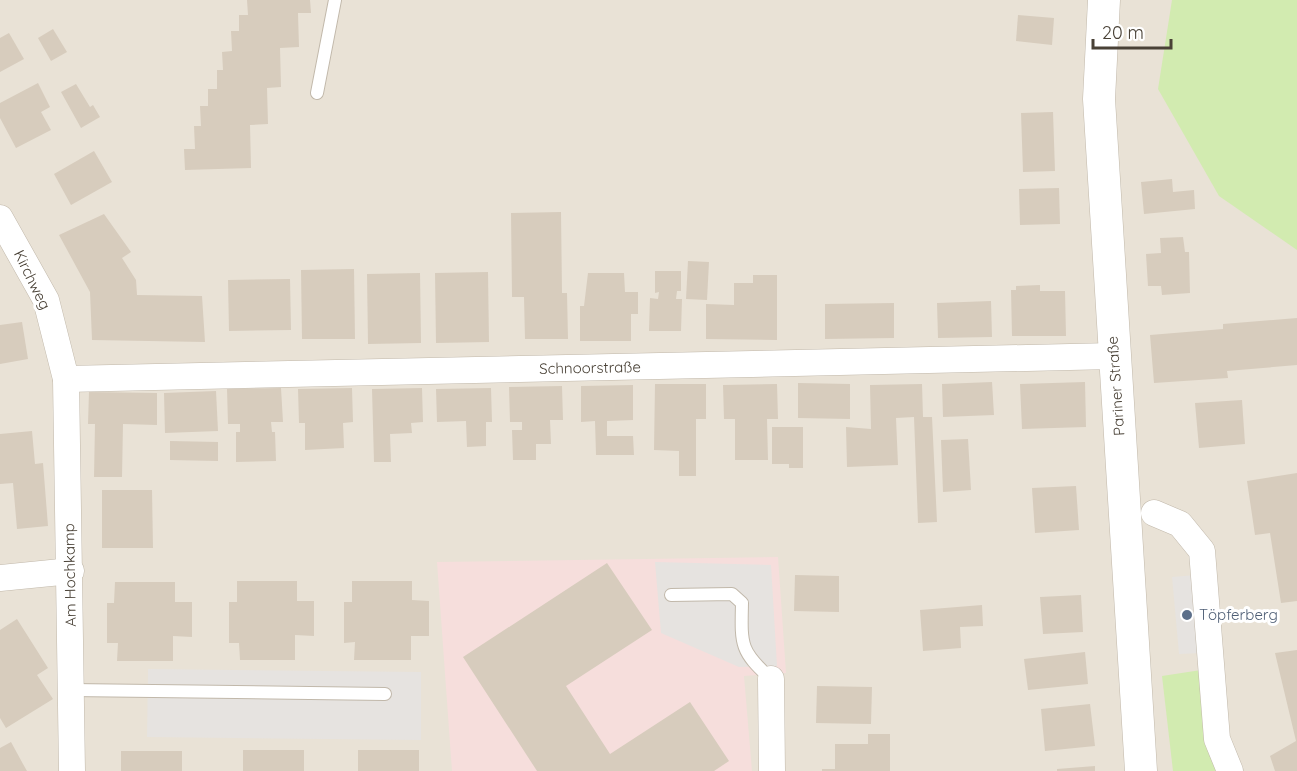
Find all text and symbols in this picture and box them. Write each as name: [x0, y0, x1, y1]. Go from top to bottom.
scale bar: [1093, 12, 1171, 50]
text: 20 m: [1102, 21, 1144, 44]
street label: Kirchweg: [10, 247, 55, 313]
street label: Pariner Straße: [1103, 336, 1128, 436]
street label: Schnoorstraße: [539, 357, 641, 378]
street label: Am Hochkamp: [59, 523, 80, 627]
place label: Töpferberg: [1199, 605, 1278, 624]
marker: Töpferberg: [1180, 608, 1194, 622]

